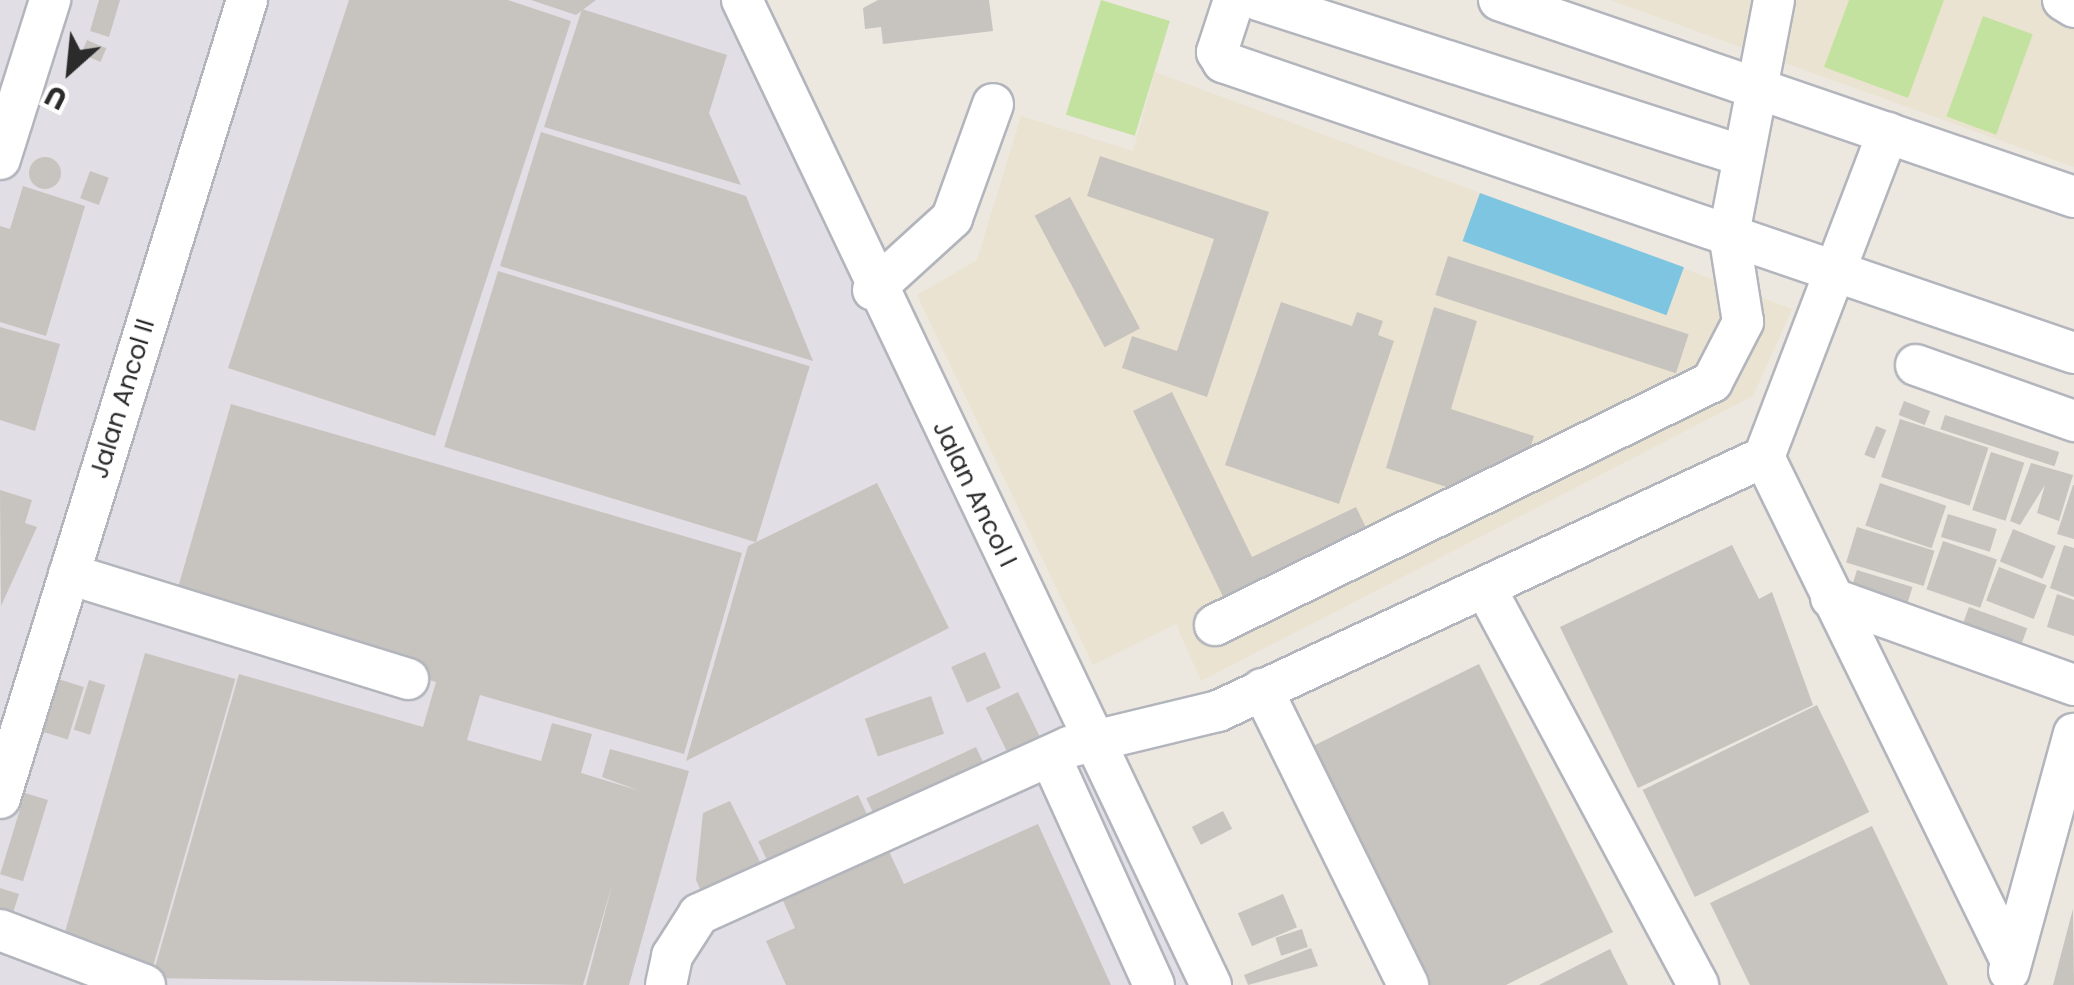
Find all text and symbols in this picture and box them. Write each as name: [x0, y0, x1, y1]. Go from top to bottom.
north arrow: [20, 20, 120, 120]
text: U: [39, 75, 74, 119]
street label: Jalan Ancol II: [85, 316, 161, 482]
street label: Jalan Ancol I: [926, 416, 1022, 572]

